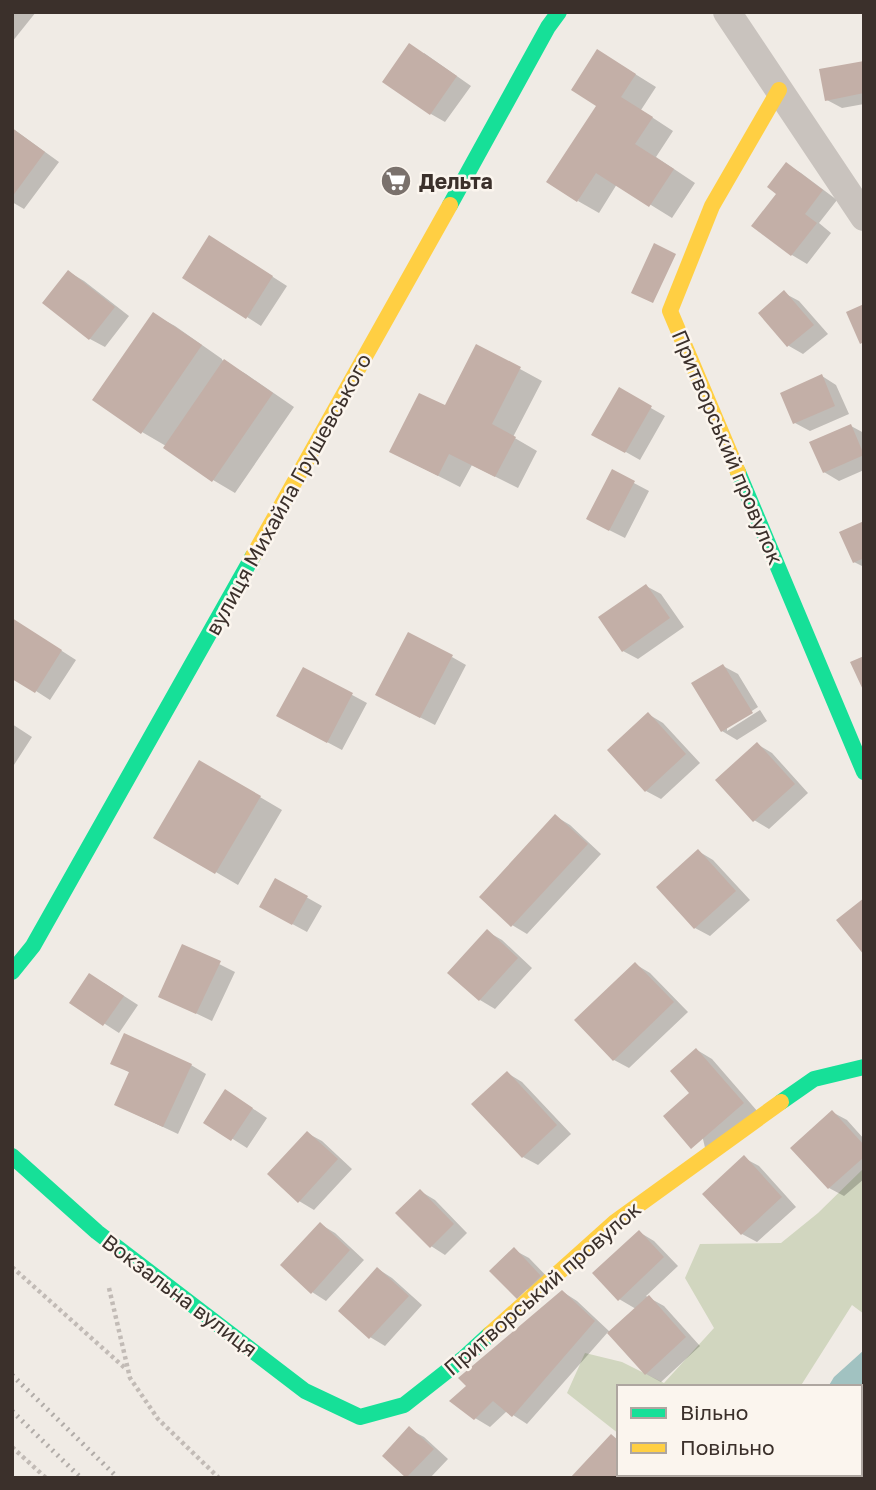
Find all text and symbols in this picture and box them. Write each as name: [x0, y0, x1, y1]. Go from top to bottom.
supermarket icon: Дельта: [379, 164, 413, 198]
place label: Дельта: [419, 168, 493, 194]
street label: Притворський провулок: [667, 326, 789, 568]
street label: вулиця Михайла Грушевського: [200, 349, 376, 639]
street label: Притворський провулок: [438, 1195, 646, 1381]
street label: Вокзальна вулиця: [97, 1228, 263, 1362]
legend: [617, 1385, 862, 1476]
text: Вільно: [680, 1399, 748, 1425]
text: Повільно: [680, 1434, 775, 1460]

